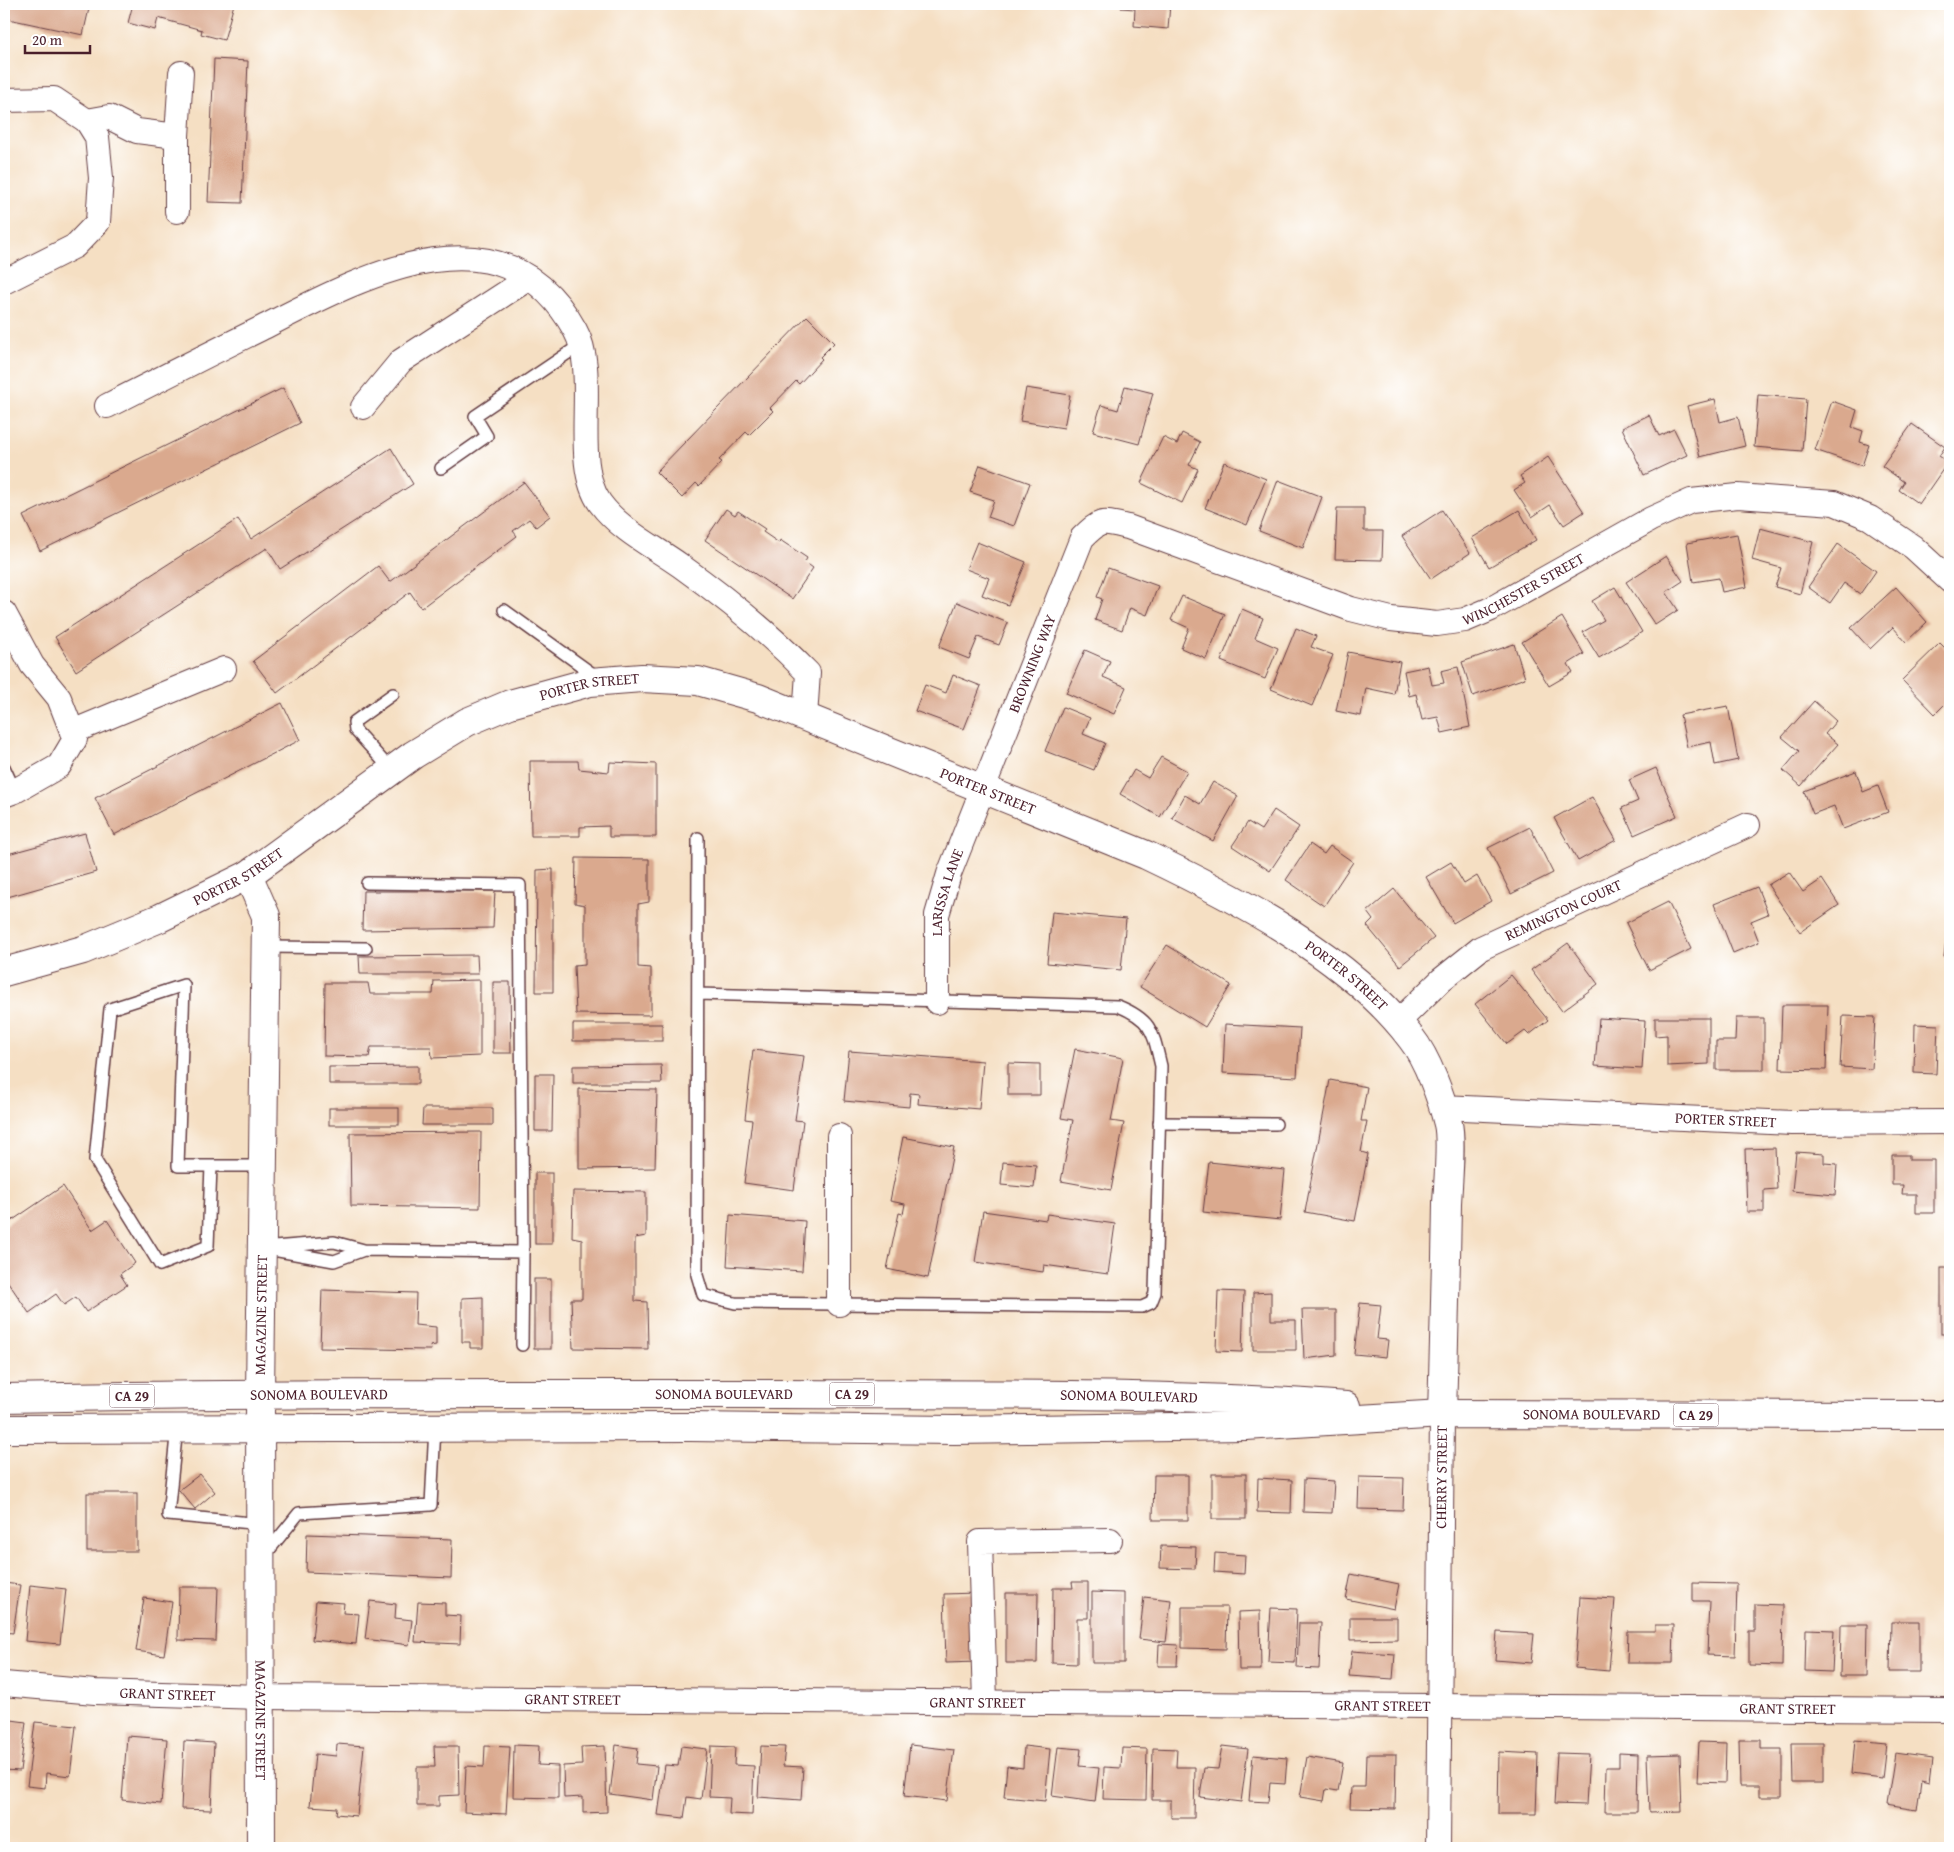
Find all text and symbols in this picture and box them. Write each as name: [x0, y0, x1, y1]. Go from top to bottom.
scale bar: [25, 22, 90, 54]
text: 20 m: [32, 29, 63, 50]
street label: WINCHESTER STREET: [1459, 547, 1589, 630]
street label: BROWNING WAY: [1003, 611, 1061, 716]
street label: PORTER STREET: [537, 667, 641, 705]
street label: PORTER STREET: [937, 762, 1040, 820]
street label: PORTER STREET: [189, 841, 288, 910]
street label: LARISSA LANE: [926, 845, 968, 936]
street label: REMINGTON COURT: [1501, 873, 1625, 946]
street label: PORTER STREET: [1301, 935, 1393, 1015]
street label: PORTER STREET: [1675, 1107, 1777, 1132]
street label: MAGAZINE STREET: [249, 1254, 272, 1375]
road number: CA 29: [830, 1382, 874, 1406]
street label: SONOMA BOULEVARD: [250, 1383, 388, 1405]
street label: SONOMA BOULEVARD: [655, 1383, 793, 1404]
road number: CA 29: [110, 1384, 154, 1408]
street label: SONOMA BOULEVARD: [1060, 1384, 1198, 1408]
street label: SONOMA BOULEVARD: [1523, 1403, 1661, 1424]
road number: CA 29: [1674, 1404, 1718, 1426]
street label: CHERRY STREET: [1430, 1425, 1452, 1529]
street label: MAGAZINE STREET: [251, 1660, 272, 1781]
street label: GRANT STREET: [119, 1682, 217, 1706]
street label: GRANT STREET: [524, 1688, 621, 1710]
street label: GRANT STREET: [929, 1691, 1026, 1713]
street label: GRANT STREET: [1334, 1694, 1431, 1716]
street label: GRANT STREET: [1739, 1697, 1836, 1719]

